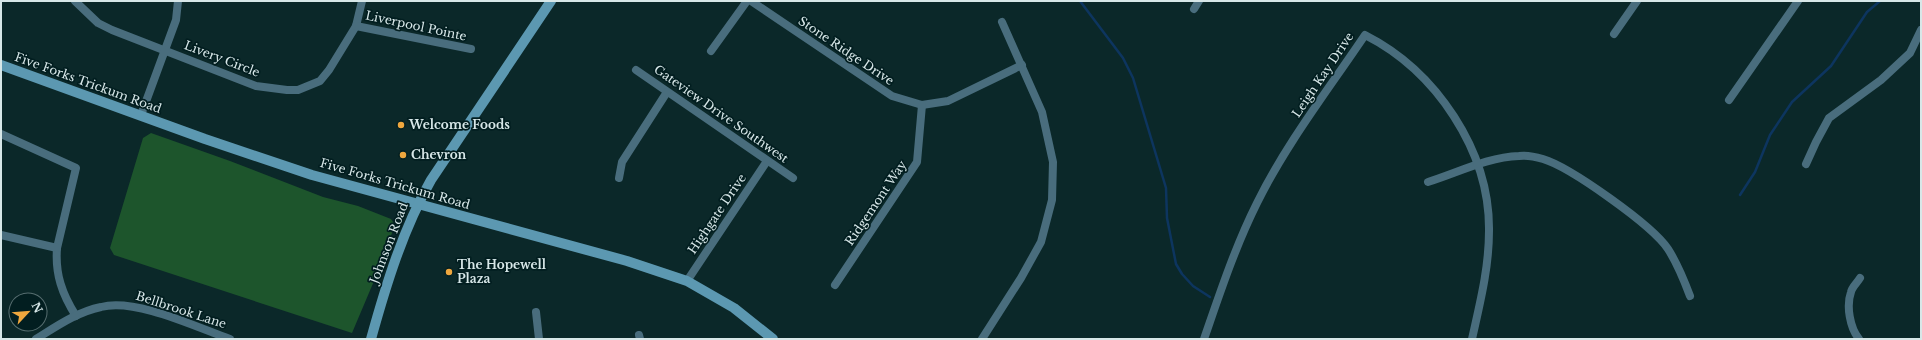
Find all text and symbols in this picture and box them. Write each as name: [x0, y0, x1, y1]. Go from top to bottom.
street label: Liverpool Pointe: [364, 7, 468, 44]
street label: Stone Ridge Drive: [796, 13, 897, 88]
street label: Leigh Kay Drive: [1289, 29, 1357, 120]
street label: Livery Circle: [182, 37, 262, 80]
street label: Five Forks Trickum Road: [13, 49, 164, 116]
street label: Gateview Drive Southwest: [651, 61, 792, 166]
place label: Welcome Foods: [408, 117, 510, 132]
marker: Welcome Foods: [396, 120, 406, 130]
place label: Chevron: [411, 147, 467, 162]
marker: Chevron: [398, 150, 408, 160]
street label: Five Forks Trickum Road: [318, 155, 472, 212]
street label: Ridgemont Way: [842, 157, 910, 248]
street label: Highgate Drive: [684, 171, 749, 257]
street label: Johnson Road: [365, 200, 411, 287]
place label: The Hopewell Plaza: [457, 257, 547, 286]
marker: The Hopewell Plaza: [444, 267, 454, 277]
street label: Bellbrook Lane: [134, 288, 228, 331]
north arrow: [8, 292, 48, 332]
text: N: [28, 300, 46, 316]

